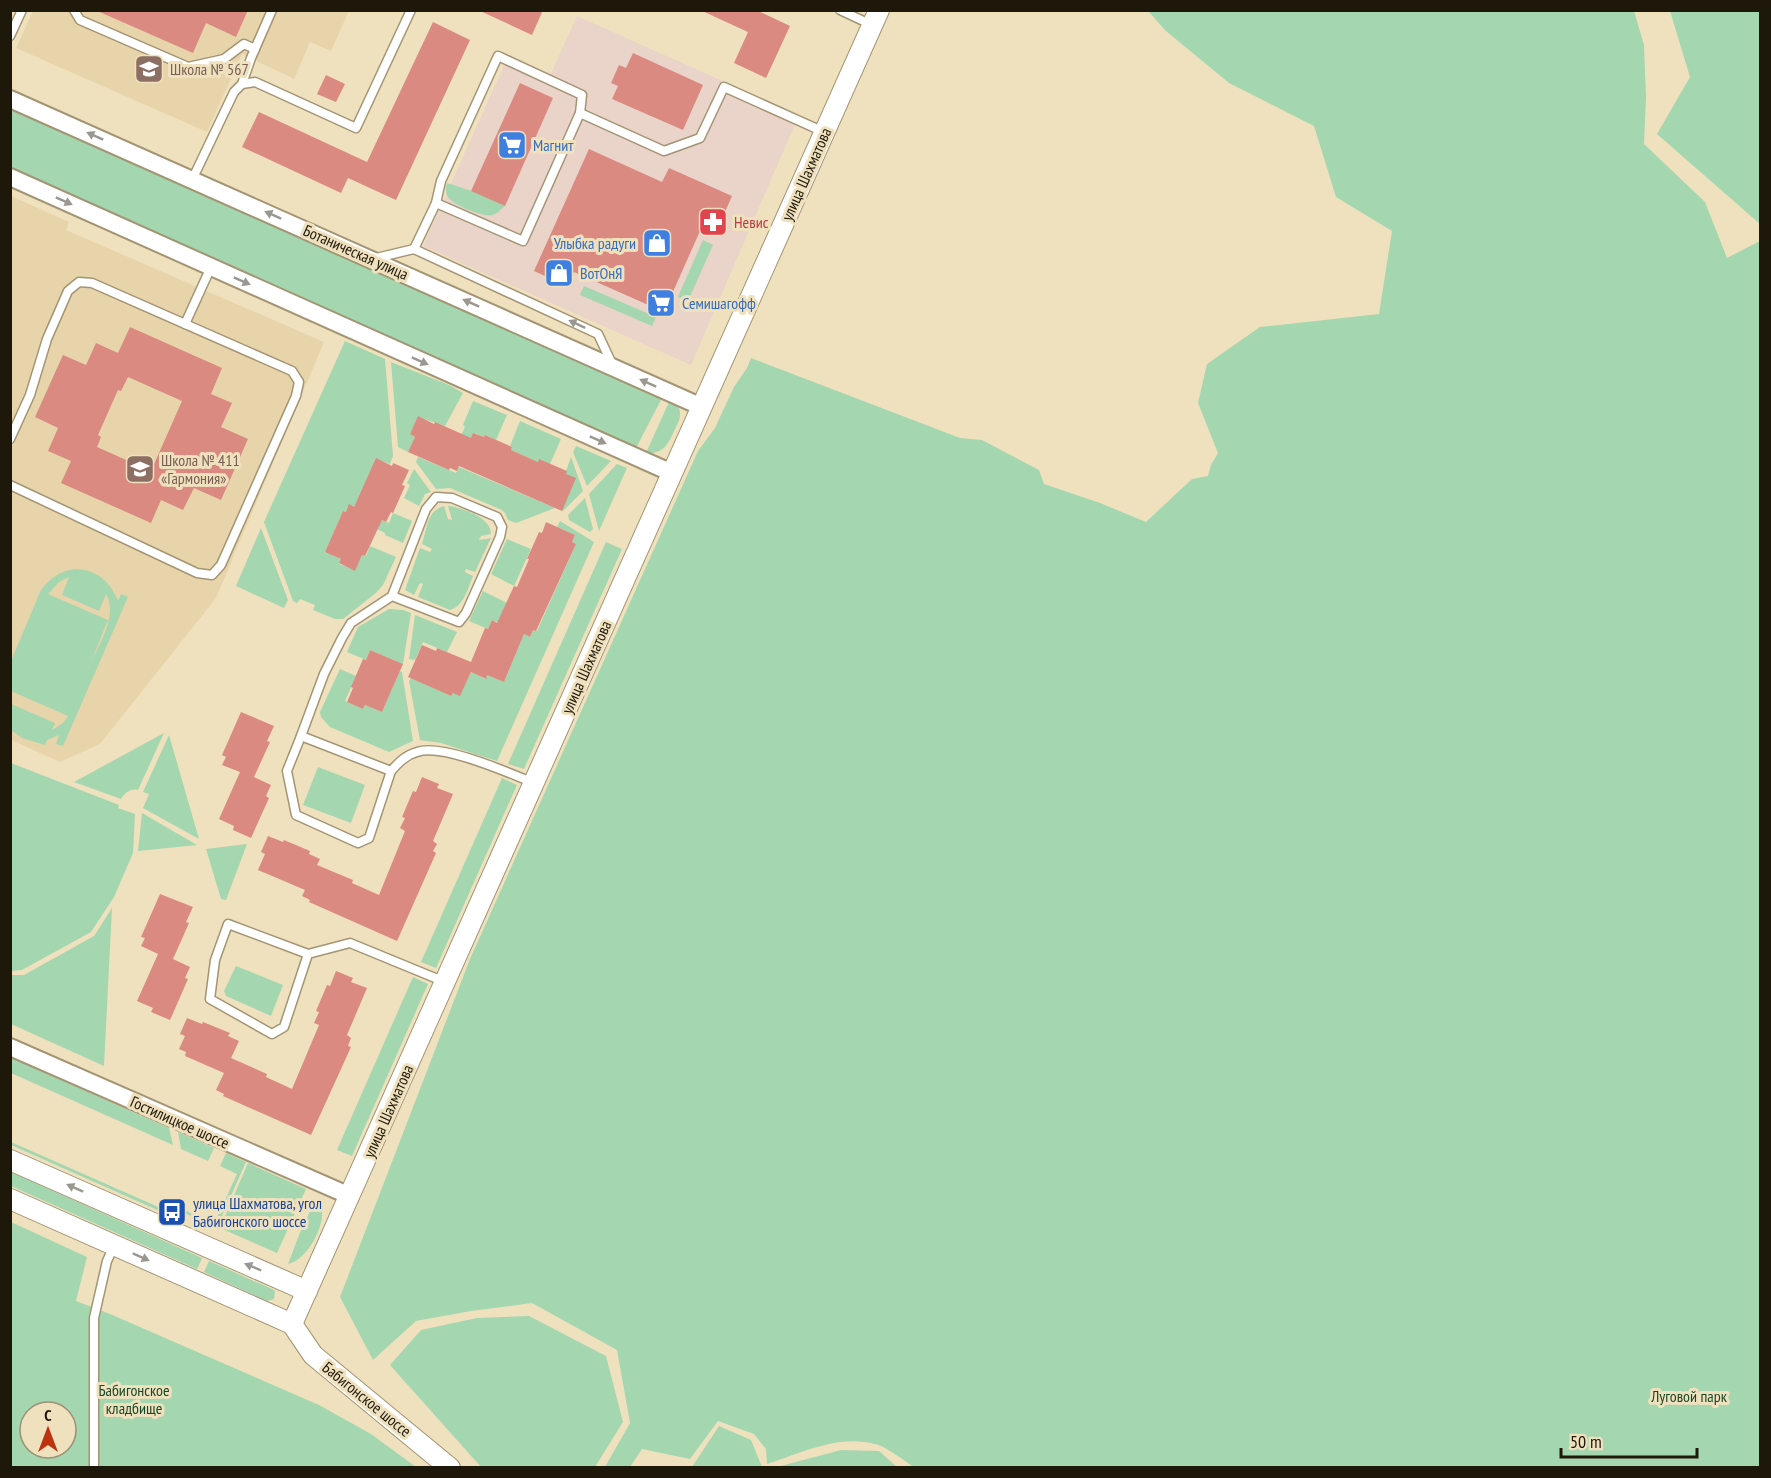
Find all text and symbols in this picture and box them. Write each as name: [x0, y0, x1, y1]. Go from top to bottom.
school or university icon: Школа № 567: [133, 53, 165, 85]
place label: Школа № 567: [170, 59, 249, 79]
street label: улица Шахматова: [777, 124, 835, 224]
supermarket icon: Магнит: [496, 129, 528, 161]
one-way arrow: [86, 132, 103, 141]
place label: Магнит: [533, 135, 574, 155]
one-way arrow: [55, 196, 73, 206]
pharmacy icon: Невис: [697, 206, 729, 238]
one-way arrow: [264, 210, 282, 220]
place label: Невис: [734, 212, 769, 232]
street label: Ботаническая улица: [300, 220, 412, 284]
shop icon: Улыбка радуги: [641, 227, 673, 259]
place label: Улыбка радуги: [554, 233, 636, 253]
shop icon: ВотОнЯ: [543, 257, 575, 289]
place label: ВотОнЯ: [580, 263, 622, 283]
one-way arrow: [233, 276, 251, 286]
supermarket icon: Семишагофф: [645, 287, 677, 319]
place label: Семишагофф: [682, 293, 756, 313]
one-way arrow: [461, 298, 479, 308]
one-way arrow: [569, 320, 586, 329]
one-way arrow: [411, 356, 428, 365]
one-way arrow: [640, 378, 657, 387]
one-way arrow: [589, 435, 607, 445]
place label: Школа № 411 «Гармония»: [161, 450, 240, 488]
school or university icon: Школа № 411 «Гармония»: [124, 453, 156, 485]
street label: улица Шахматова: [557, 617, 615, 717]
street label: улица Шахматова: [359, 1061, 417, 1161]
street label: Гостилицкое шоссе: [127, 1091, 233, 1153]
one-way arrow: [66, 1183, 84, 1193]
place label: улица Шахматова, угол Бабигонского шоссе: [193, 1193, 322, 1231]
bus stop icon: улица Шахматова, угол Бабигонского шоссе: [156, 1196, 188, 1228]
one-way arrow: [132, 1252, 150, 1262]
one-way arrow: [244, 1262, 262, 1272]
street label: Бабигонское шоссе: [319, 1357, 415, 1441]
park label: Бабигонское кладбище: [98, 1380, 170, 1418]
park label: Луговой парк: [1650, 1386, 1728, 1406]
north arrow: [18, 1400, 78, 1460]
text: С: [44, 1405, 52, 1425]
scale bar: [1561, 1421, 1698, 1459]
text: 50 m: [1570, 1430, 1602, 1453]

